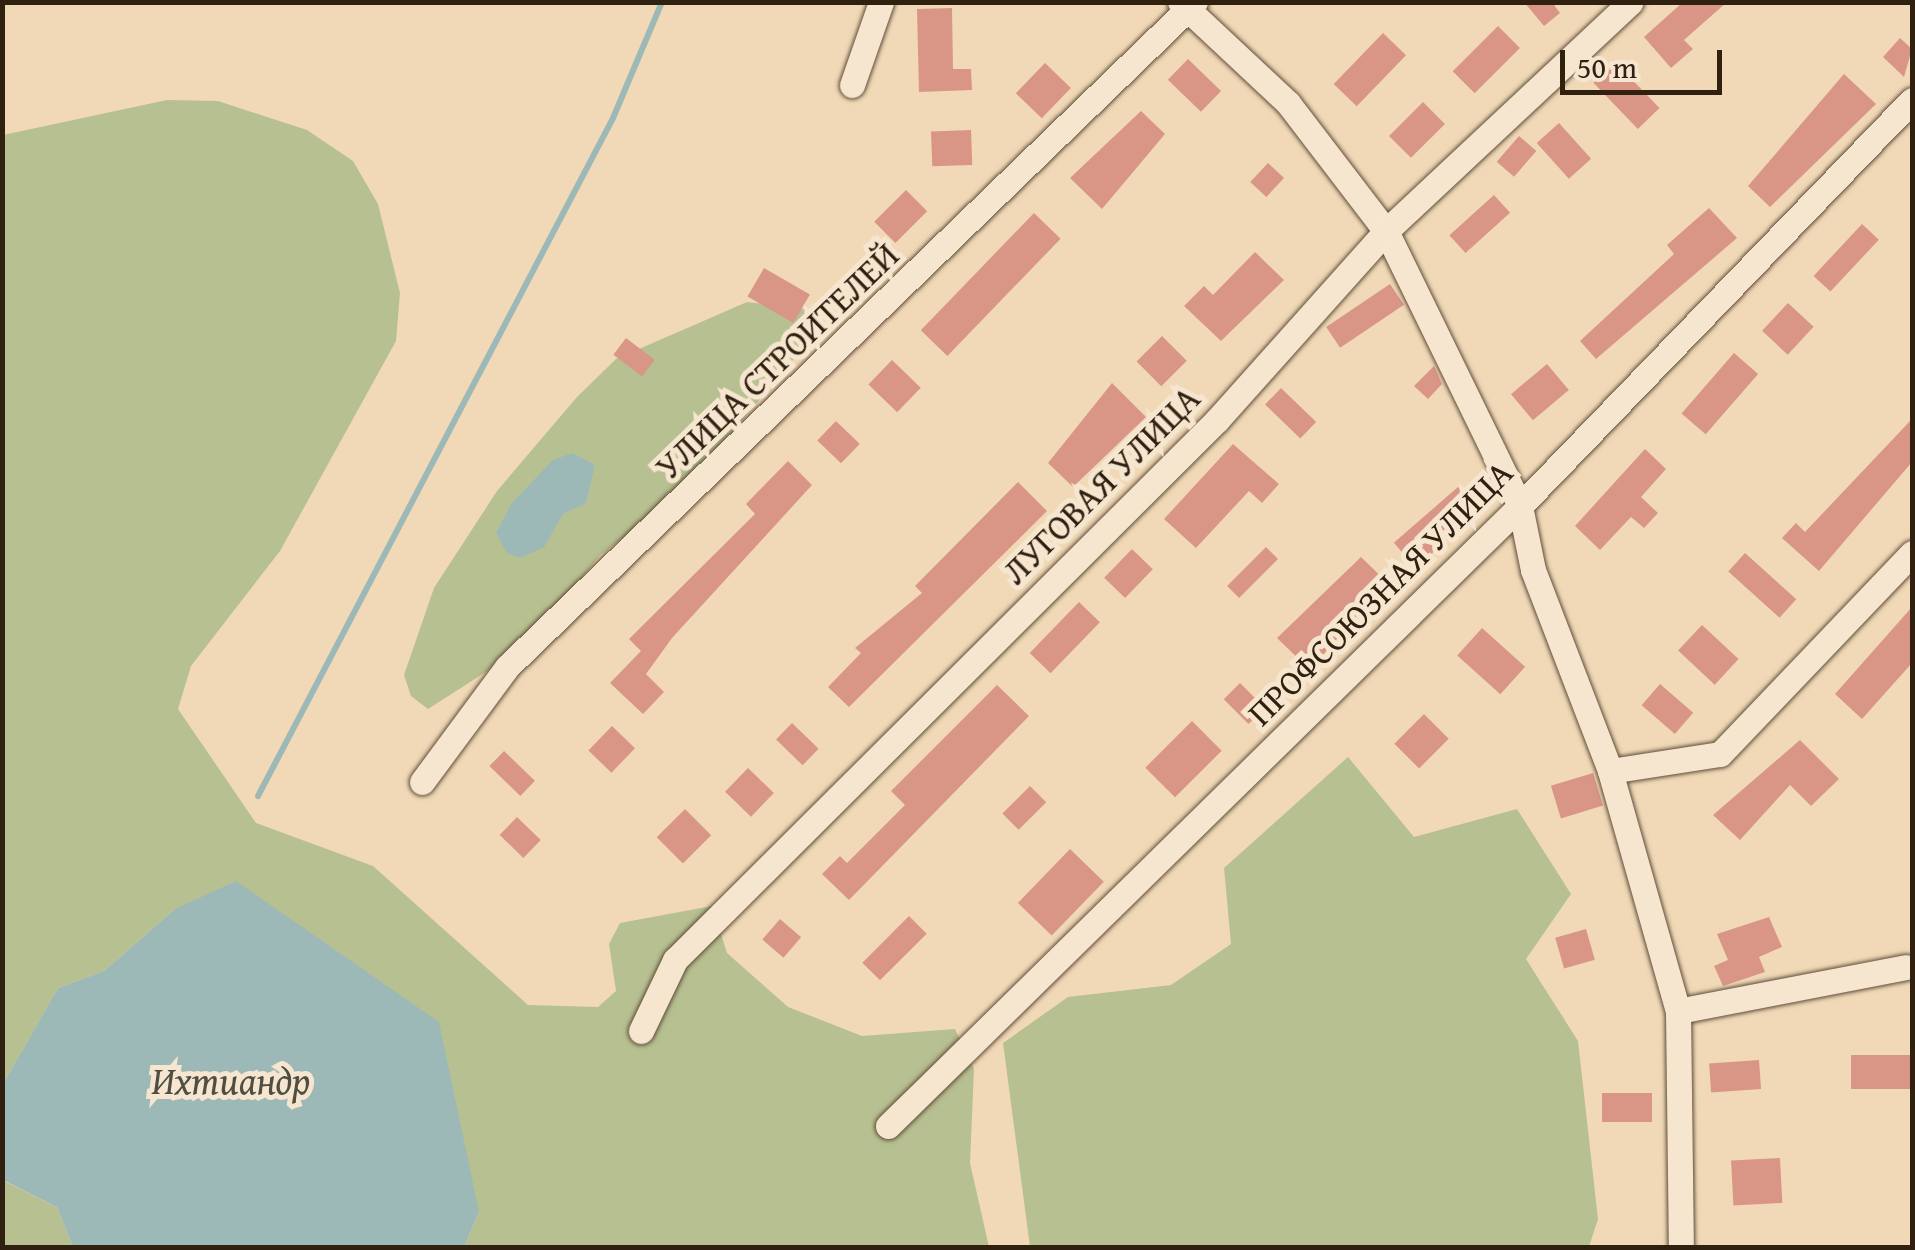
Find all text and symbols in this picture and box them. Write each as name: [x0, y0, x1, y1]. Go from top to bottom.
scale bar: [1565, 30, 1728, 92]
text: 50 m: [1577, 45, 1637, 89]
street label: УЛИЦА СТРОИТЕЛЕЙ: [647, 234, 907, 488]
street label: ЛУГОВАЯ УЛИЦА: [994, 378, 1208, 592]
street label: ПРОФСОЮЗНАЯ УЛИЦА: [1239, 452, 1521, 734]
water label: Ихтиандр: [152, 1058, 310, 1104]

